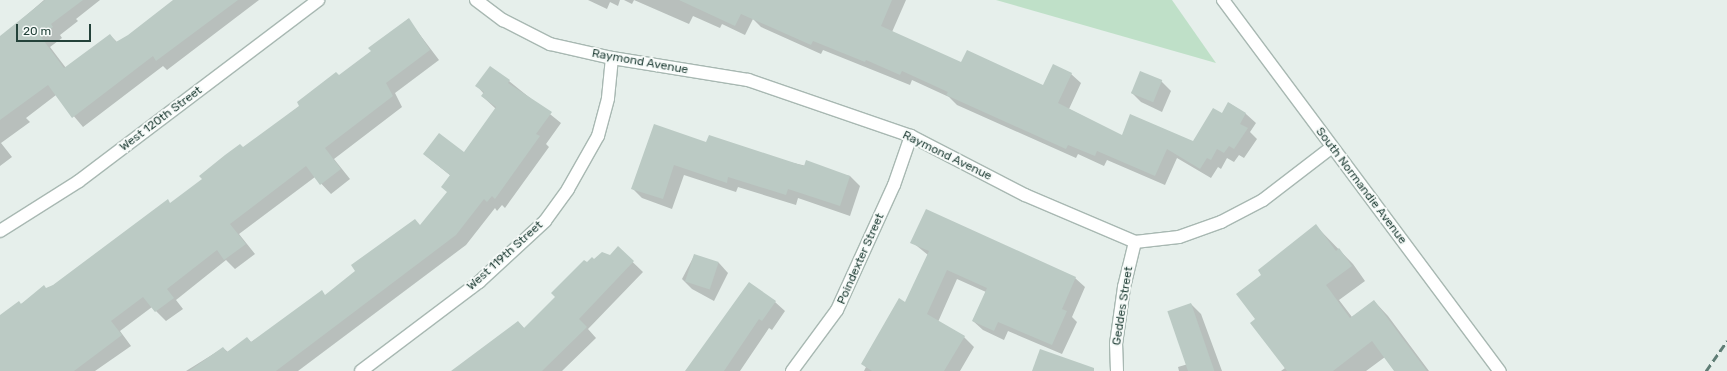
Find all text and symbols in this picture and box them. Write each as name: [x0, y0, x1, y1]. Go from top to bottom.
scale bar: [18, 16, 93, 42]
text: 20 m: [23, 24, 51, 38]
street label: Raymond Avenue: [591, 46, 689, 78]
street label: West 120th Street: [117, 83, 205, 155]
street label: South Normandie Avenue: [1312, 125, 1410, 247]
street label: Raymond Avenue: [900, 128, 994, 184]
street label: Poindexter Street: [834, 211, 888, 307]
street label: West 119th Street: [464, 218, 546, 294]
street label: Geddes Street: [1110, 266, 1136, 346]

